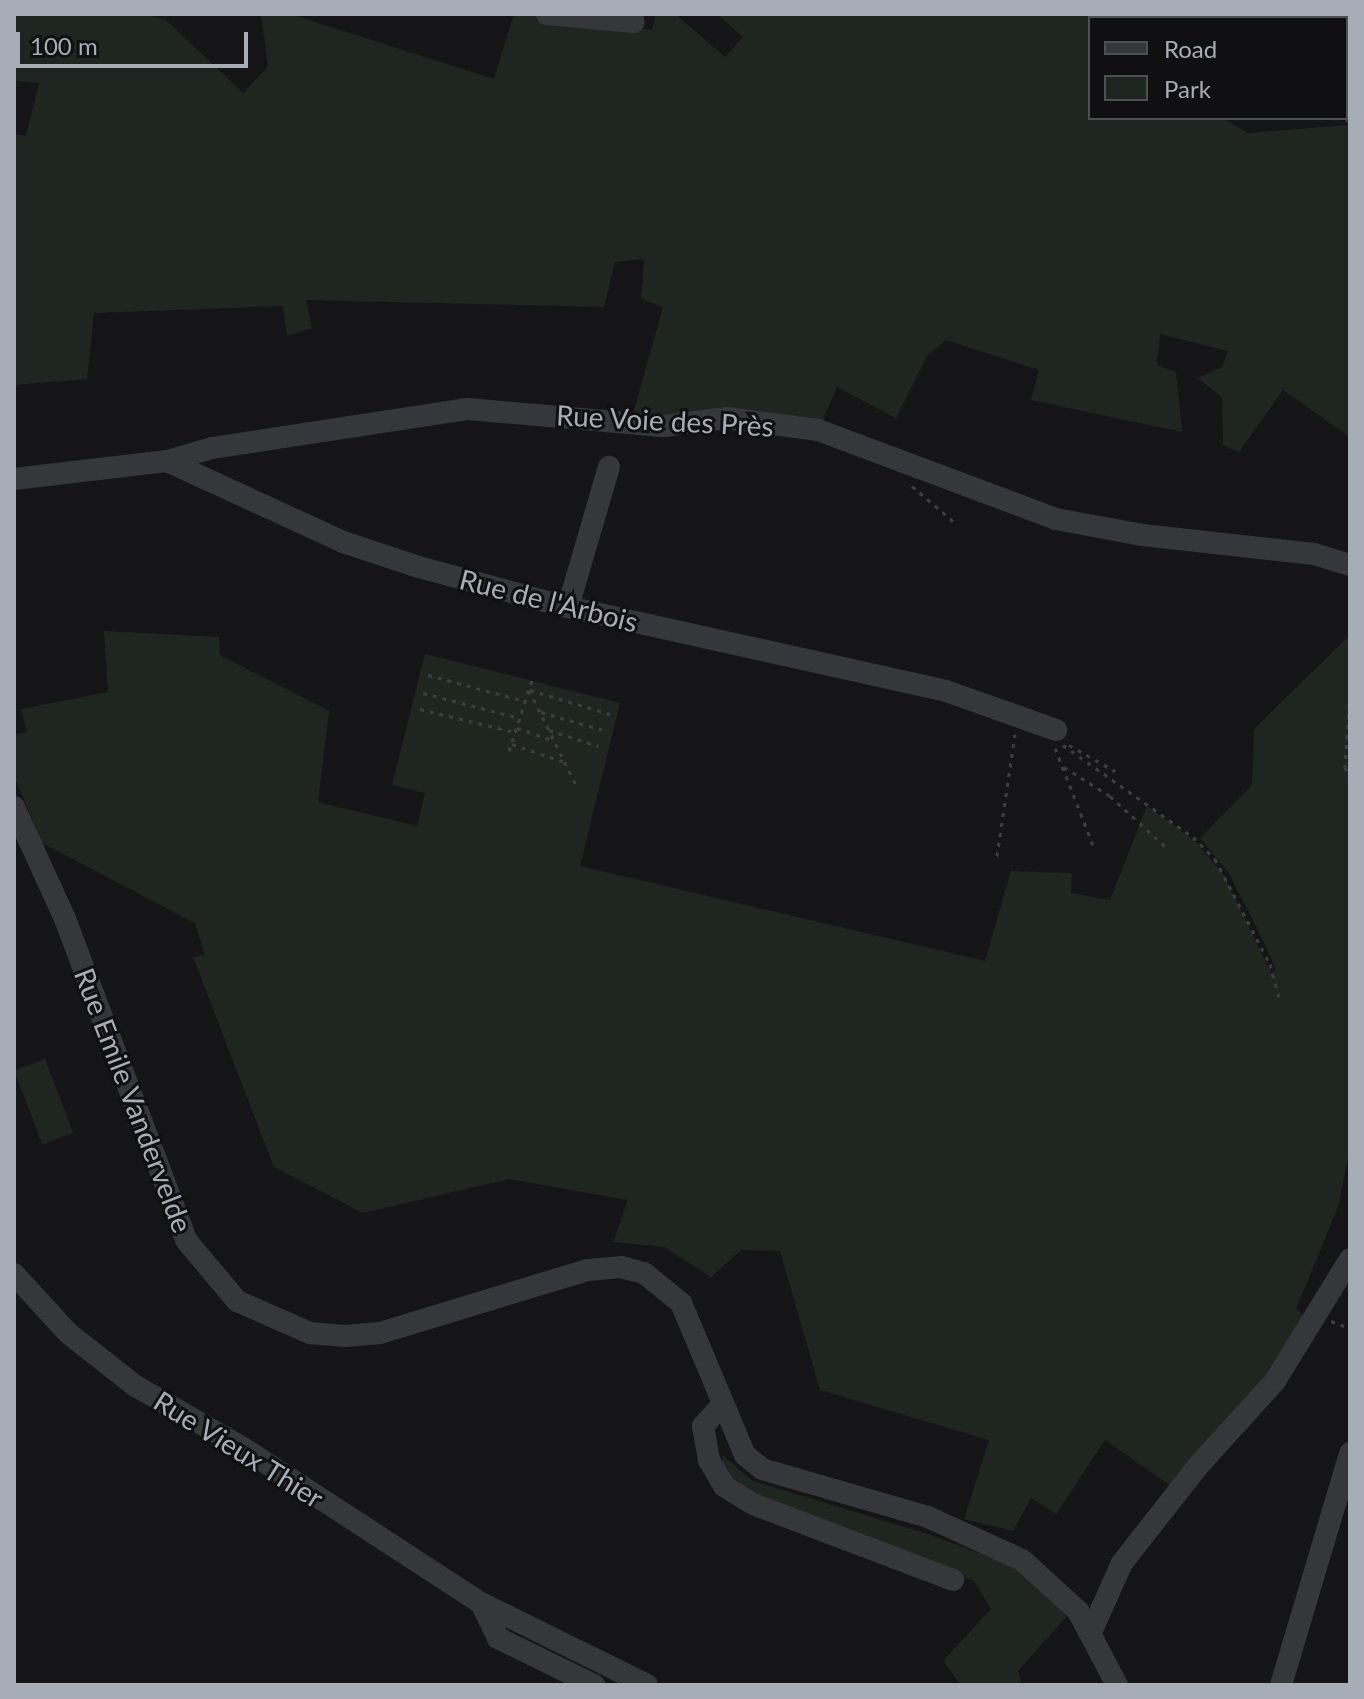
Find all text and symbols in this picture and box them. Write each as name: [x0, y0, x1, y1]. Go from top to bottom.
scale bar: [20, 16, 252, 66]
legend: [1088, 16, 1348, 120]
text: 100 m: [30, 31, 98, 60]
text: Road: [1164, 34, 1217, 63]
text: Park: [1164, 74, 1211, 103]
street label: Rue Voie des Près: [555, 397, 775, 443]
street label: Rue de l'Arbois: [456, 562, 642, 638]
street label: Rue Emile Vandervelde: [68, 963, 200, 1237]
street label: Rue Vieux Thier: [147, 1383, 331, 1515]

